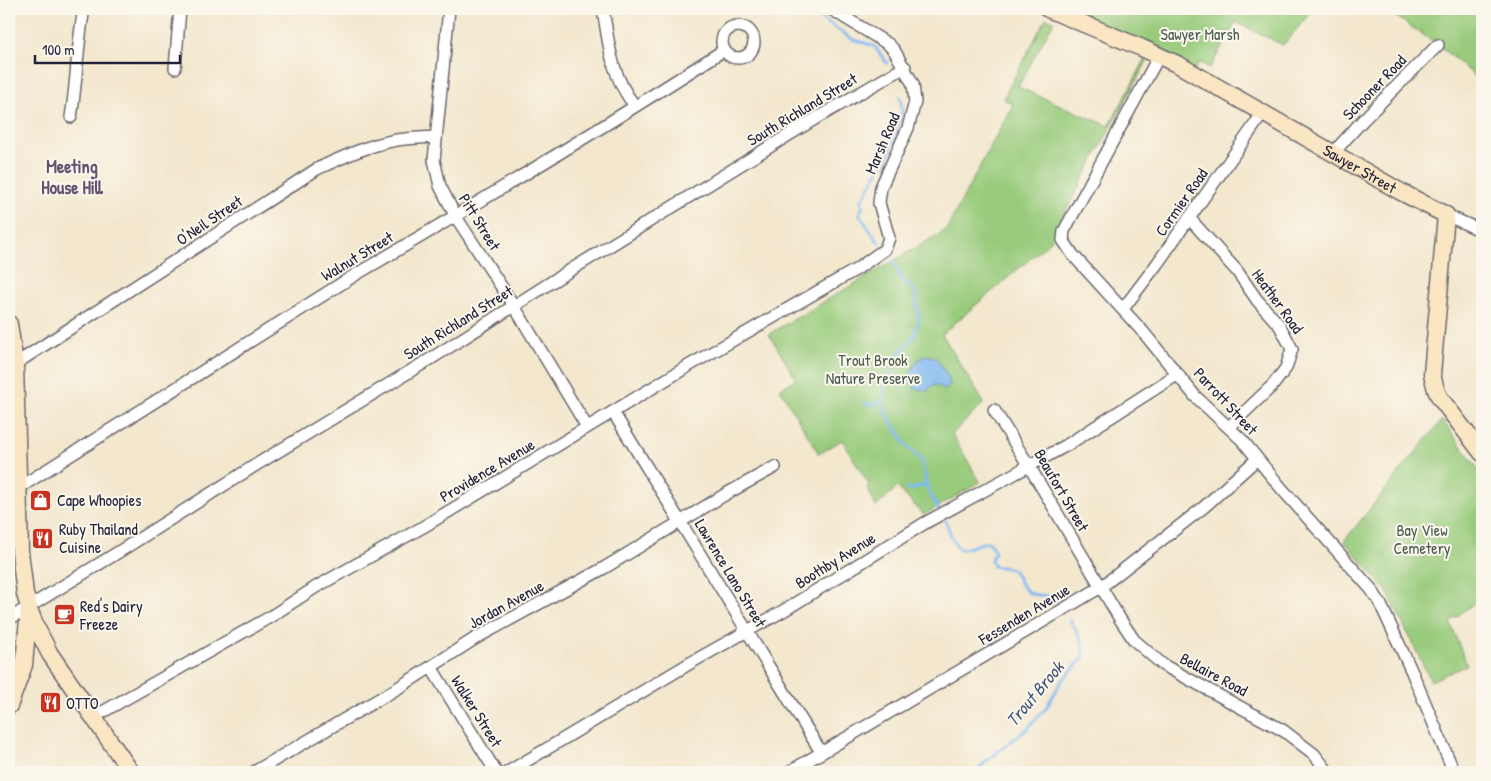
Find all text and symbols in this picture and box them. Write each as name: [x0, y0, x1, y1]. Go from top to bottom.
park label: Sawyer Marsh: [1161, 23, 1240, 45]
scale bar: [35, 32, 180, 64]
text: 100 m: [42, 39, 75, 60]
street label: Schooner Road: [1337, 50, 1411, 124]
street label: South Richland Street: [743, 67, 862, 151]
street label: Marsh Road: [859, 109, 905, 177]
street label: Sawyer Street: [1319, 139, 1401, 199]
district label: Meeting House Hill: [41, 154, 104, 200]
street label: Cormier Road: [1150, 164, 1212, 240]
street label: Pitt Street: [454, 189, 506, 255]
street label: O'Neil Street: [172, 190, 247, 250]
street label: Walnut Street: [317, 226, 398, 286]
street label: Heather Road: [1247, 264, 1309, 338]
street label: South Richland Street: [399, 279, 517, 364]
park label: Trout Brook Nature Preserve: [826, 349, 921, 389]
street label: Parrott Street: [1189, 363, 1263, 440]
street label: Providence Avenue: [435, 433, 539, 507]
street label: Beaufort Street: [1029, 445, 1095, 536]
shop icon: Cape Whoopies: [29, 488, 53, 512]
place label: Cape Whoopies: [57, 489, 141, 511]
street label: Lawrence Lano Street: [690, 515, 772, 632]
place label: Ruby Thailand Cuisine: [59, 518, 138, 558]
park label: Bay View Cemetery: [1393, 519, 1451, 559]
restaurant icon: Ruby Thailand Cuisine: [31, 526, 55, 550]
street label: Boothby Avenue: [791, 526, 880, 593]
street label: Jordan Avenue: [465, 574, 548, 634]
street label: Fessenden Avenue: [974, 578, 1074, 650]
place label: Red's Dairy Freeze: [79, 595, 143, 635]
cafe icon: Red's Dairy Freeze: [52, 603, 76, 627]
street label: Bellaire Road: [1176, 647, 1252, 701]
water label: Trout Brook: [1000, 655, 1070, 732]
street label: Walker Street: [446, 671, 508, 751]
restaurant icon: OTTO: [38, 691, 62, 715]
place label: OTTO: [66, 692, 99, 714]

